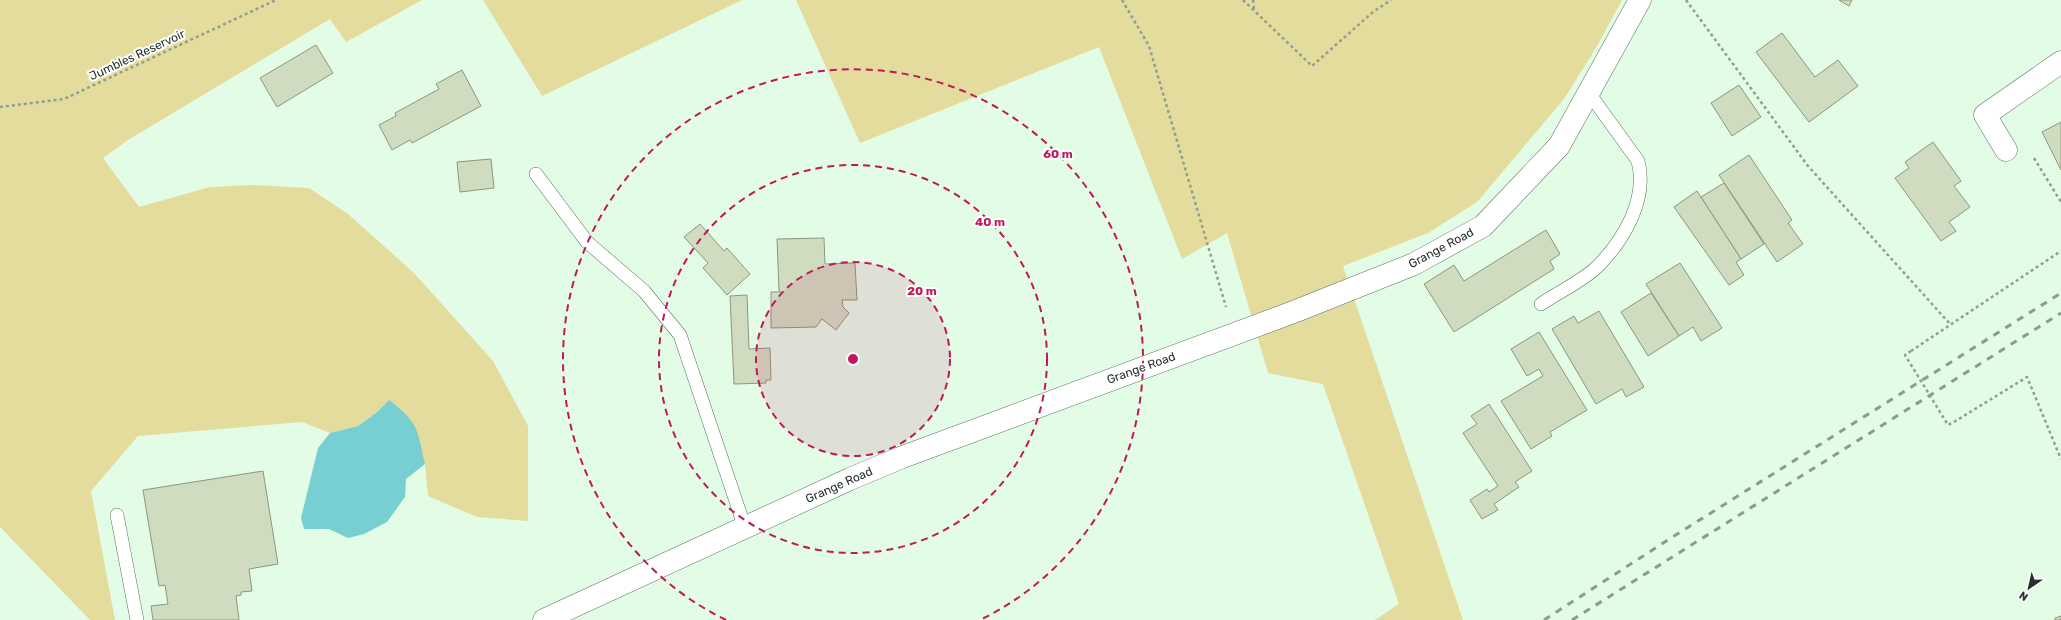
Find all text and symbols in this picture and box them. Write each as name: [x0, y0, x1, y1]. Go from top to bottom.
street label: Jumbles Reservoir: [87, 27, 187, 83]
text: 60 m: [1043, 147, 1073, 161]
text: 40 m: [975, 215, 1005, 229]
street label: Grange Road: [1406, 225, 1476, 271]
text: 20 m: [907, 284, 937, 298]
street label: Grange Road: [1105, 349, 1177, 387]
centre of rings: [846, 352, 860, 366]
street label: Grange Road: [803, 464, 875, 506]
north arrow: [2009, 568, 2049, 608]
text: N: [2017, 588, 2031, 603]

